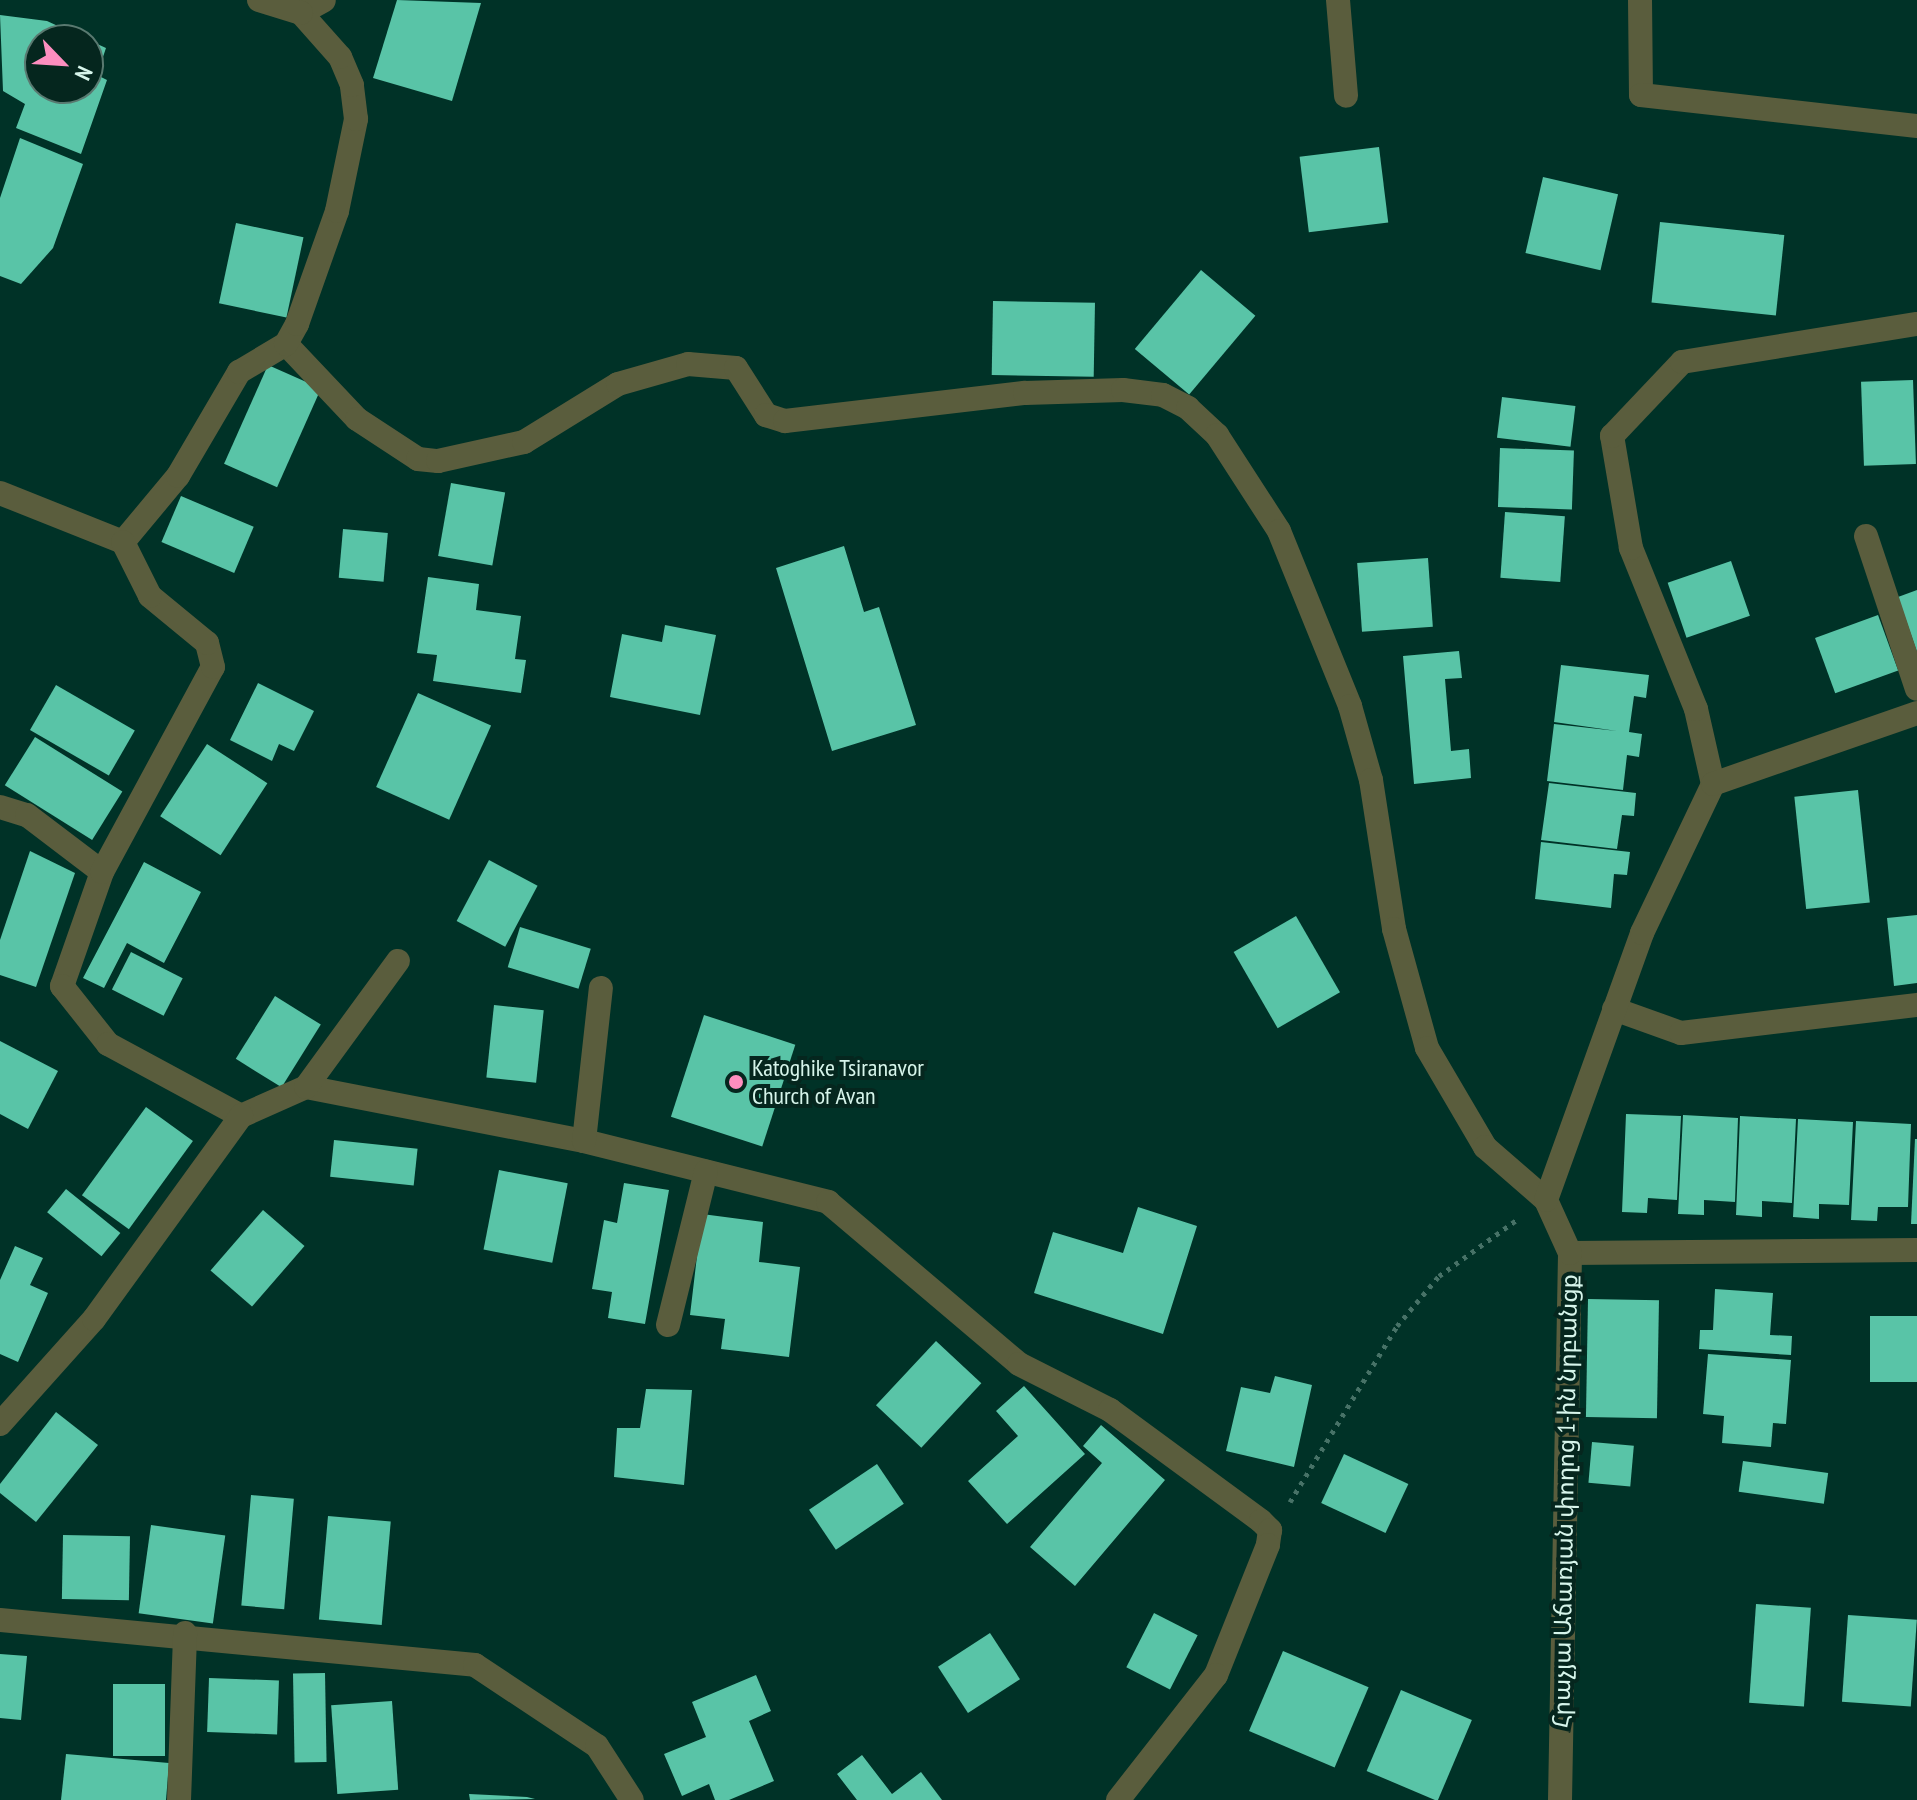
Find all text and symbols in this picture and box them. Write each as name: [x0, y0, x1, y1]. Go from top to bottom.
north arrow: [24, 24, 104, 104]
text: N: [69, 62, 99, 85]
place label: Katoghike Tsiranavor Church of Avan: [752, 1054, 924, 1110]
marker: Katoghike Tsiranavor Church of Avan: [727, 1073, 745, 1091]
street label: Հրաչյա Աճառյան փողոց 1-ին նրբանցք: [1547, 1274, 1583, 1728]

